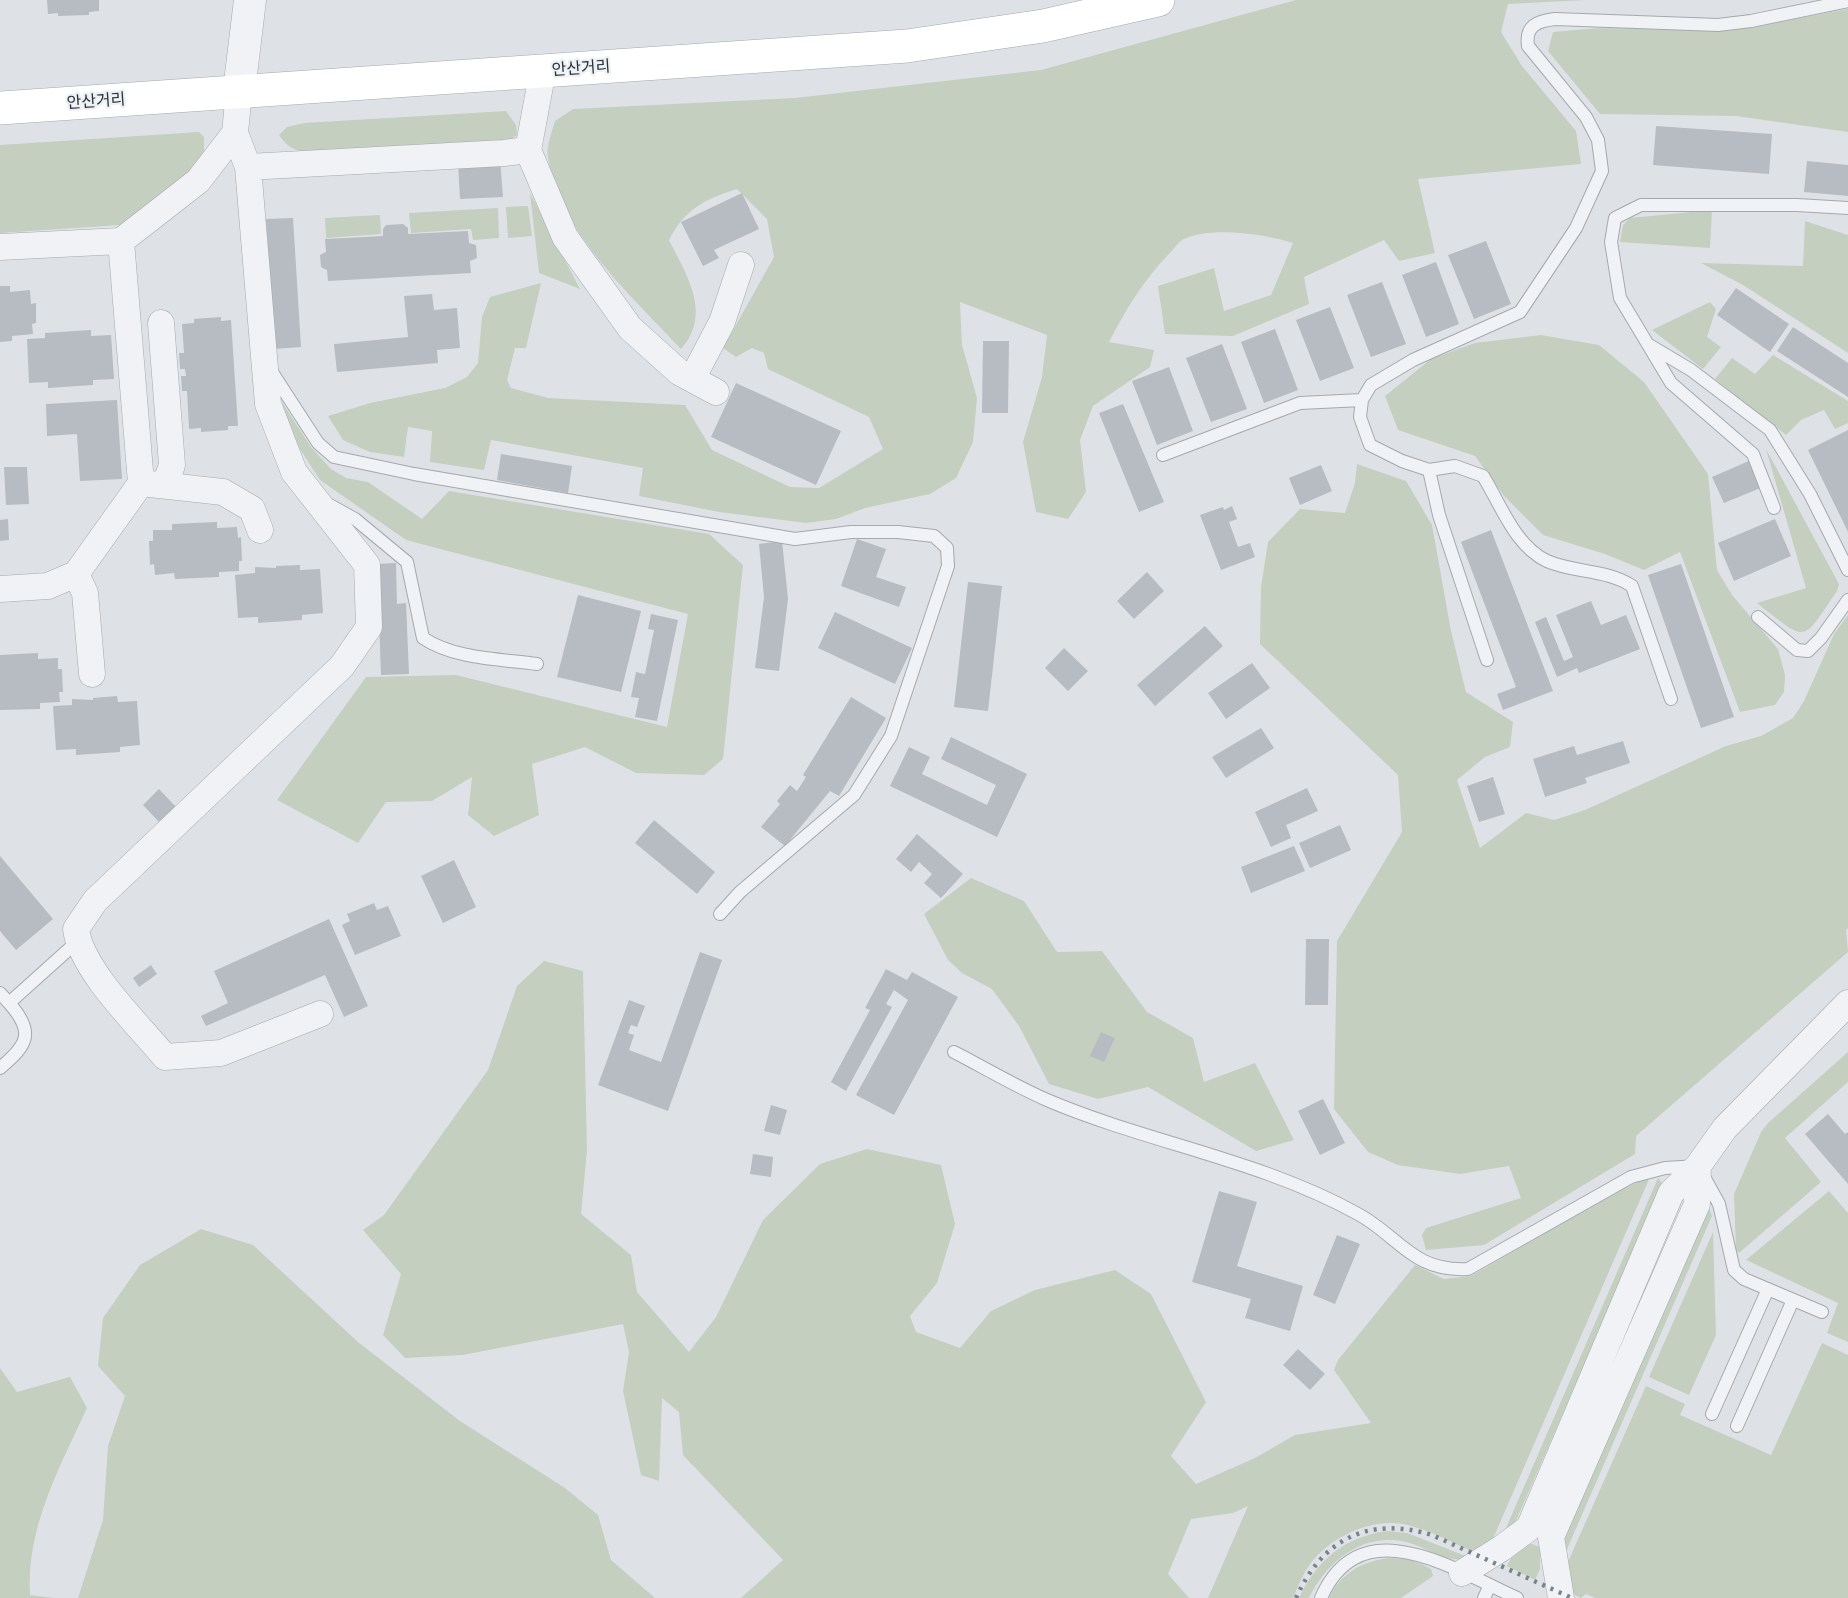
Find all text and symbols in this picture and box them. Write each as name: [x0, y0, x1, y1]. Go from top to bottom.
street label: 안산거리: [551, 56, 611, 80]
street label: 안산거리: [66, 89, 126, 113]

